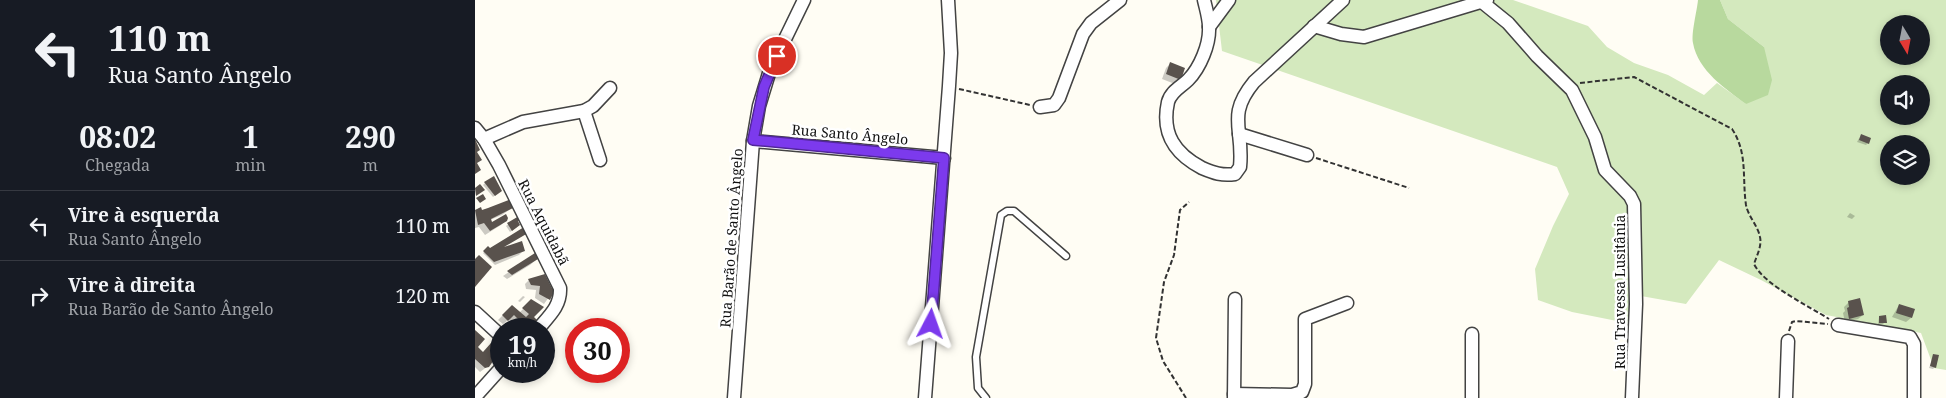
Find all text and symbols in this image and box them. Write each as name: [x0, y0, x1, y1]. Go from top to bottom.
text: 110 m: [108, 14, 211, 61]
north arrow: [1880, 15, 1930, 65]
map controls: [1880, 15, 1930, 185]
icon: left: [25, 20, 90, 85]
pin: [756, 35, 798, 77]
icon: arrive: [763, 42, 791, 70]
text: Rua Santo Ângelo: [108, 59, 292, 89]
button: sound: [1880, 75, 1930, 125]
text: 08:02: [79, 116, 156, 157]
text: 1: [242, 116, 259, 157]
text: 290: [345, 116, 396, 157]
street label: Rua Santo Ângelo: [791, 119, 909, 149]
button: layers: [1880, 135, 1930, 185]
street label: Rua Barão de Santo Ângelo: [715, 148, 747, 328]
text: Chegada: [85, 154, 150, 176]
text: min: [235, 154, 266, 176]
text: m: [363, 154, 378, 176]
street label: Rua Aquidabã: [514, 176, 574, 268]
text: Vire à esquerda: [68, 202, 220, 228]
icon: left: [25, 212, 53, 240]
text: 110 m: [395, 213, 450, 239]
street label: Rua Travessa Lusitânia: [1610, 215, 1629, 369]
text: Rua Santo Ângelo: [68, 228, 202, 250]
text: Vire à direita: [68, 272, 196, 298]
icon: right: [25, 282, 53, 310]
text: 120 m: [395, 283, 450, 309]
position arrow: [904, 297, 956, 349]
text: Rua Barão de Santo Ângelo: [68, 298, 273, 320]
speed limit sign: 30: [565, 318, 630, 383]
text: 19: [508, 327, 537, 361]
text: km/h: [508, 354, 537, 371]

